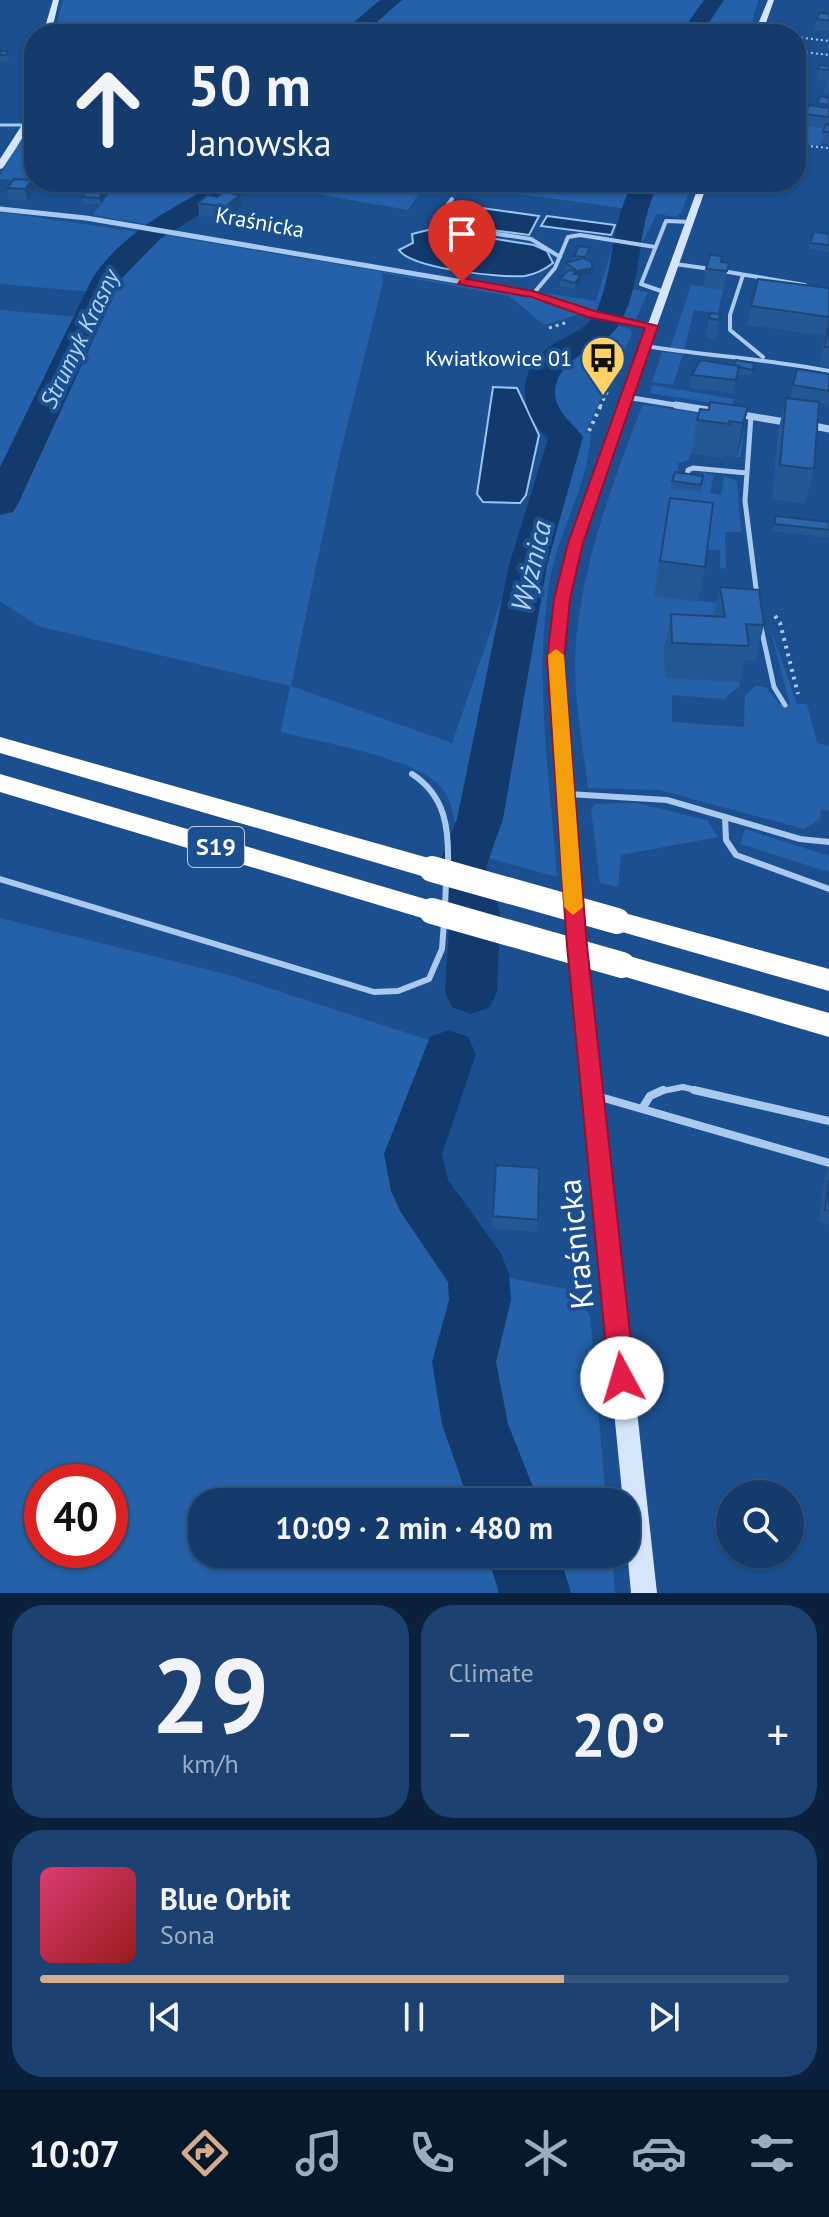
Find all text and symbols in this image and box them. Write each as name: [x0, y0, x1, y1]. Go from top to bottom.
text: 50 m: [188, 49, 311, 121]
icon: ahead: [56, 56, 160, 160]
text: Janowska: [188, 119, 332, 166]
street label: Kraśnicka: [213, 200, 307, 244]
pin: [428, 200, 496, 282]
icon: arrive: [440, 212, 484, 256]
water label: Strumyk Krasny: [33, 263, 127, 413]
bus stop icon: Kwiatkowice 01: [579, 334, 627, 397]
place label: Kwiatkowice 01: [425, 344, 572, 372]
water label: Wyżnica: [501, 516, 560, 615]
road number: S19: [188, 827, 244, 867]
street label: Kraśnicka: [547, 1177, 603, 1311]
position arrow: [580, 1336, 664, 1420]
speed limit sign: 40: [24, 1464, 128, 1568]
map controls: [716, 1480, 804, 1568]
button: search: [716, 1480, 804, 1568]
text: 10:09 · 2 min · 480 m: [275, 1508, 553, 1547]
text: 29: [151, 1627, 269, 1762]
text: Climate: [449, 1656, 534, 1689]
text: 20°: [572, 1695, 666, 1773]
text: −: [449, 1705, 471, 1762]
text: +: [767, 1705, 789, 1762]
text: km/h: [182, 1747, 239, 1780]
text: Blue Orbit: [160, 1879, 290, 1918]
text: Sona: [160, 1918, 215, 1951]
icon: previous: [143, 1995, 187, 2039]
icon: pause: [392, 1995, 436, 2039]
icon: next: [642, 1995, 686, 2039]
icon: directions: [177, 2125, 233, 2181]
icon: music: [291, 2125, 347, 2181]
icon: phone: [404, 2125, 460, 2181]
icon: climate: [518, 2125, 574, 2181]
icon: car: [631, 2125, 687, 2181]
icon: filters: [744, 2125, 800, 2181]
text: 10:07: [29, 2130, 120, 2177]

